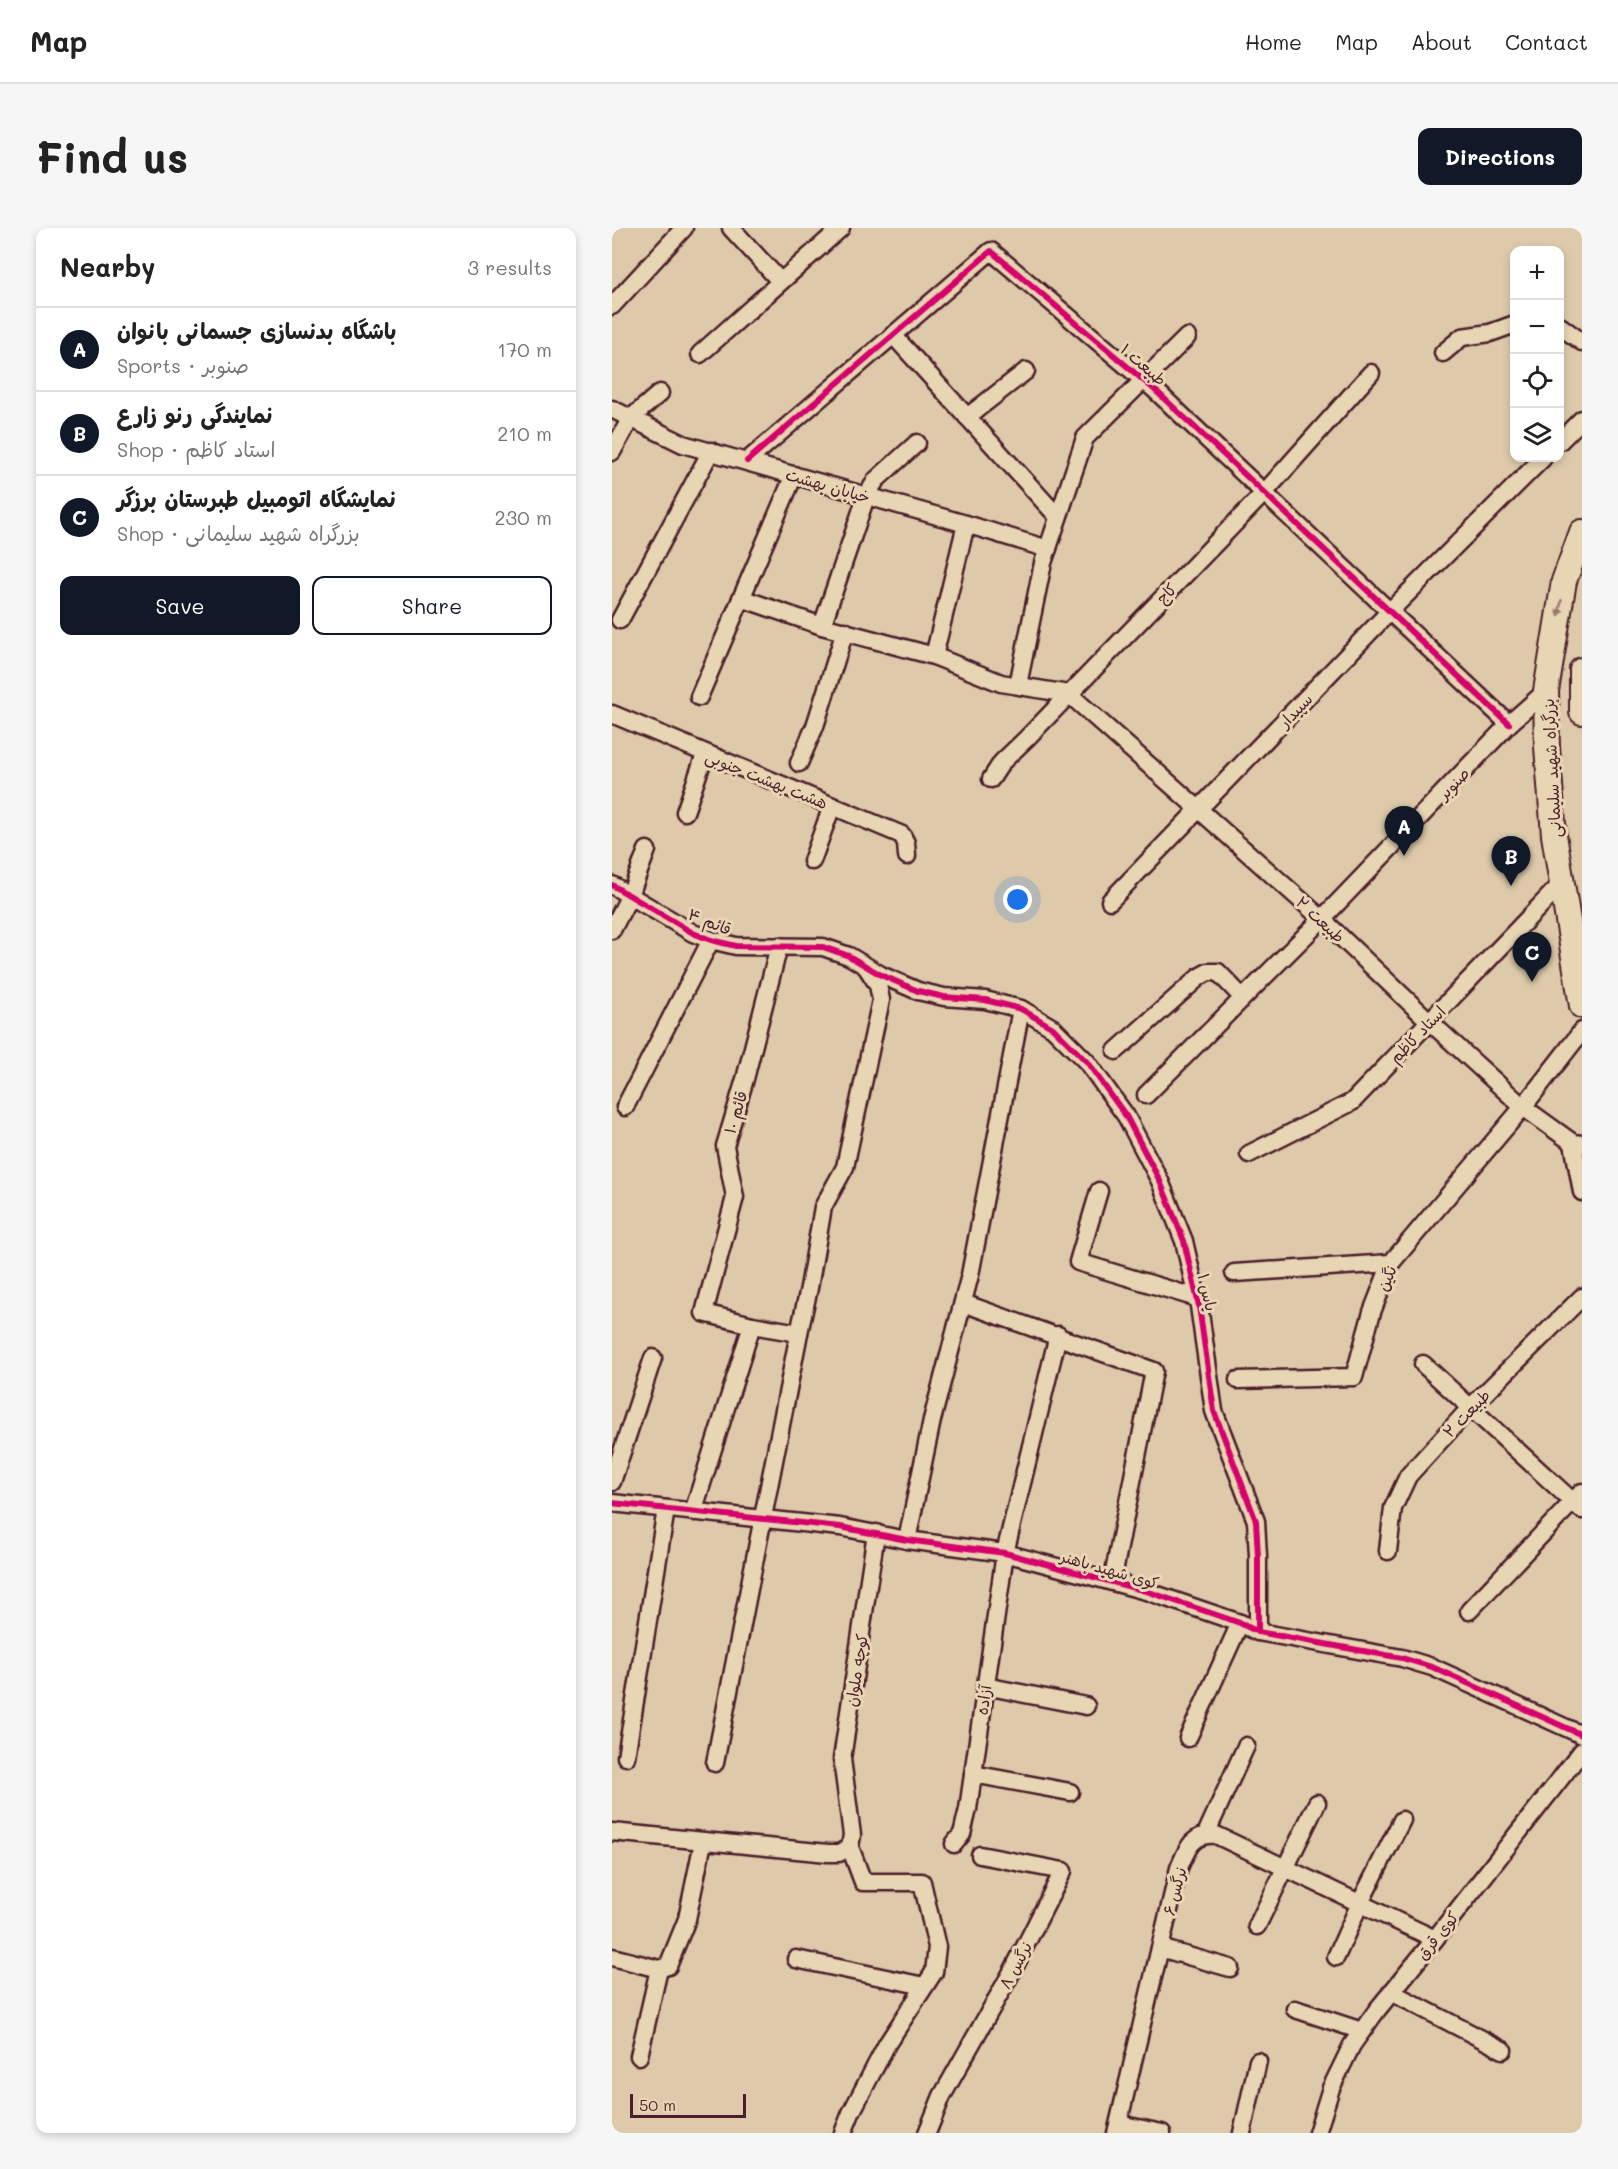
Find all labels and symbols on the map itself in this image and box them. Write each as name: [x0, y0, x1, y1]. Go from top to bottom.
street label: طبیعت ۱: [1117, 338, 1171, 390]
street label: خیابان بهشت: [783, 463, 873, 507]
street label: کاج: [1151, 578, 1182, 609]
one-way arrow: [1555, 599, 1564, 618]
street label: سپیدار: [1272, 688, 1317, 734]
street label: بزرگراه شهید سلیمانی: [1537, 698, 1566, 838]
street label: هشت بهشت جنوبی: [702, 745, 831, 814]
street label: صنوبر: [1431, 762, 1474, 806]
pin: A: [1384, 806, 1424, 856]
pin: B: [1492, 836, 1530, 886]
your location: [1003, 885, 1032, 914]
street label: طبیعت ۲: [1292, 891, 1350, 947]
street label: قائم ۴: [684, 903, 735, 942]
pin: C: [1512, 932, 1552, 982]
street label: استاد کاظم: [1384, 1001, 1452, 1069]
street label: قائم ۱۰: [719, 1088, 754, 1137]
street label: نگین: [1371, 1262, 1401, 1294]
street label: یاس ۱: [1194, 1271, 1222, 1313]
street label: طبیعت ٣: [1438, 1384, 1494, 1442]
street label: کوی شهید باهنر: [1056, 1544, 1162, 1594]
street label: کوچه ملوان: [840, 1632, 873, 1708]
street label: آزاده: [971, 1683, 996, 1716]
street label: نرگس ۶: [1157, 1864, 1191, 1918]
street label: کوی قرق: [1411, 1906, 1464, 1964]
street label: نرگس ۸: [994, 1938, 1036, 1992]
scale bar: [630, 2091, 746, 2118]

